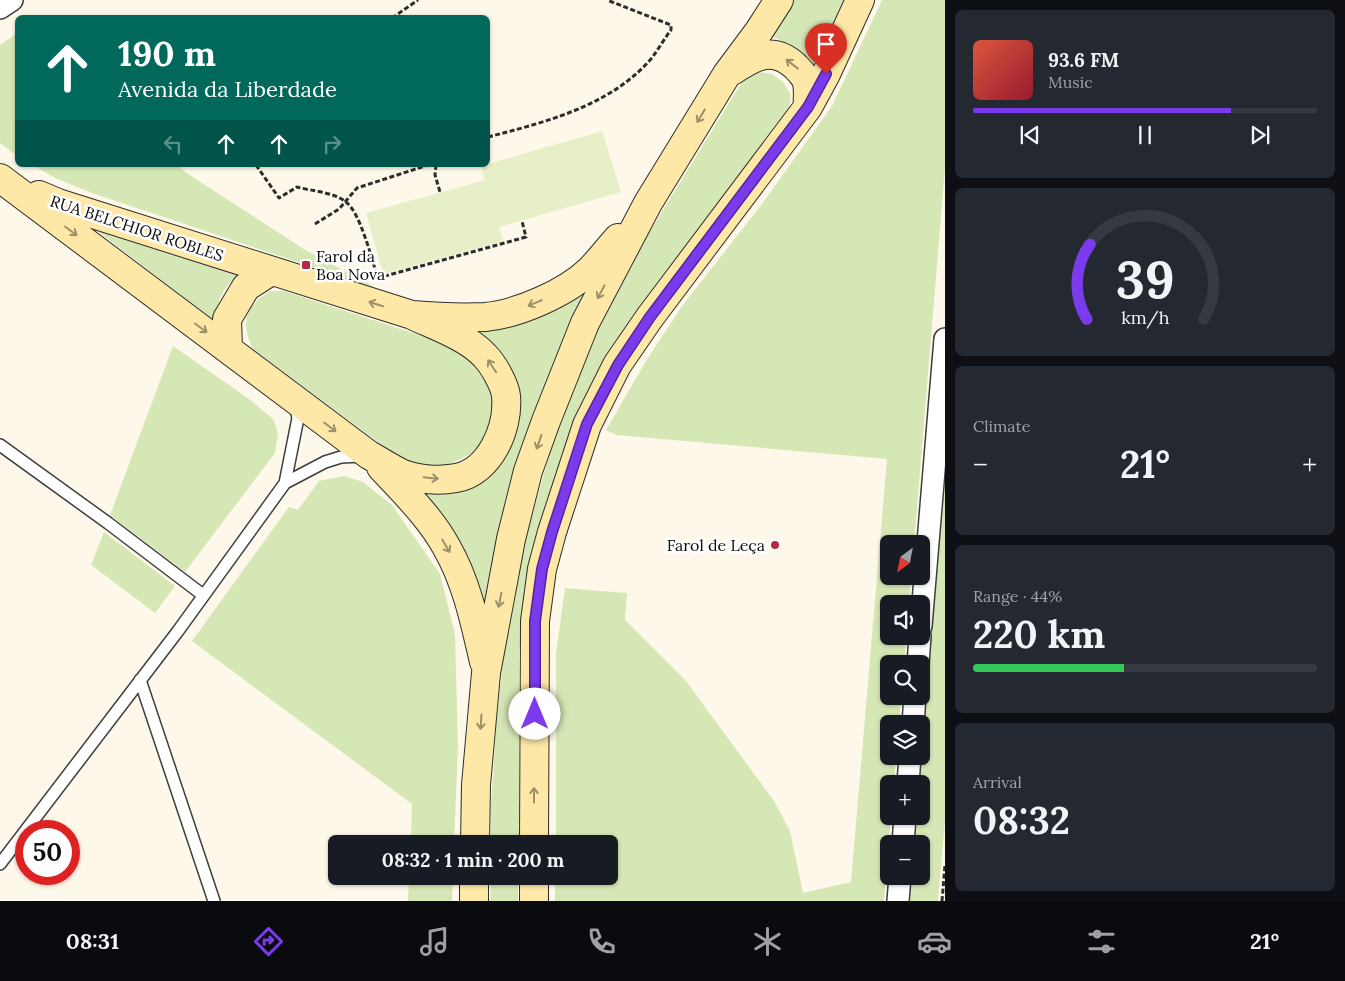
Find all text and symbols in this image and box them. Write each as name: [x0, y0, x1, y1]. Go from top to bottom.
pin: [805, 23, 847, 74]
icon: arrive: [812, 30, 840, 58]
text: 190 m: [118, 31, 216, 76]
icon: ahead: [35, 35, 100, 100]
text: 93.6 FM: [1048, 48, 1119, 72]
one-way arrow: [786, 59, 799, 70]
text: Music: [1048, 72, 1093, 92]
text: Avenida da Liberdade: [118, 75, 337, 103]
one-way arrow: [696, 108, 706, 122]
icon: previous: [1016, 121, 1044, 149]
icon: pause: [1131, 121, 1159, 149]
icon: next: [1246, 121, 1274, 149]
icon: left: [159, 130, 187, 158]
icon: ahead: [212, 130, 240, 158]
icon: ahead: [265, 130, 293, 158]
icon: right: [318, 130, 346, 158]
street label: RUA BELCHIOR ROBLES: [48, 191, 226, 265]
one-way arrow: [64, 226, 78, 236]
place label: Farol da Boa Nova: [316, 246, 385, 284]
text: 39: [1115, 246, 1175, 312]
marker: Farol da Boa Nova: [300, 259, 312, 271]
one-way arrow: [596, 285, 606, 300]
one-way arrow: [369, 298, 385, 308]
one-way arrow: [528, 299, 543, 309]
text: km/h: [1121, 306, 1169, 329]
one-way arrow: [194, 323, 208, 333]
one-way arrow: [487, 360, 497, 374]
text: Climate: [973, 416, 1030, 436]
one-way arrow: [323, 421, 336, 432]
one-way arrow: [533, 434, 543, 450]
text: 21°: [1120, 440, 1170, 488]
text: −: [973, 447, 988, 483]
text: +: [1302, 447, 1317, 483]
one-way arrow: [422, 473, 438, 483]
place label: Farol de Leça: [667, 535, 765, 555]
north arrow: [880, 535, 930, 585]
map controls: [880, 535, 930, 885]
one-way arrow: [441, 539, 451, 553]
marker: Farol de Leça: [769, 539, 781, 551]
text: Range · 44%: [973, 586, 1062, 606]
one-way arrow: [495, 591, 504, 607]
button: sound: [880, 595, 930, 645]
text: 220 km: [973, 610, 1105, 658]
button: search: [880, 655, 930, 705]
position arrow: [508, 687, 560, 739]
one-way arrow: [477, 714, 486, 730]
button: layers: [880, 715, 930, 765]
text: Arrival: [973, 772, 1022, 792]
button: +: [880, 775, 930, 825]
one-way arrow: [529, 787, 539, 804]
text: 08:32: [973, 796, 1070, 844]
speed limit sign: 50: [15, 820, 80, 885]
button: −: [880, 835, 930, 885]
text: 08:32 · 1 min · 200 m: [382, 848, 564, 872]
icon: directions: [251, 924, 286, 959]
icon: music: [417, 924, 452, 959]
icon: phone: [584, 924, 619, 959]
icon: climate: [750, 924, 785, 959]
icon: car: [917, 924, 952, 959]
icon: filters: [1084, 924, 1119, 959]
text: 08:31: [66, 927, 119, 955]
text: 21°: [1250, 927, 1279, 955]

